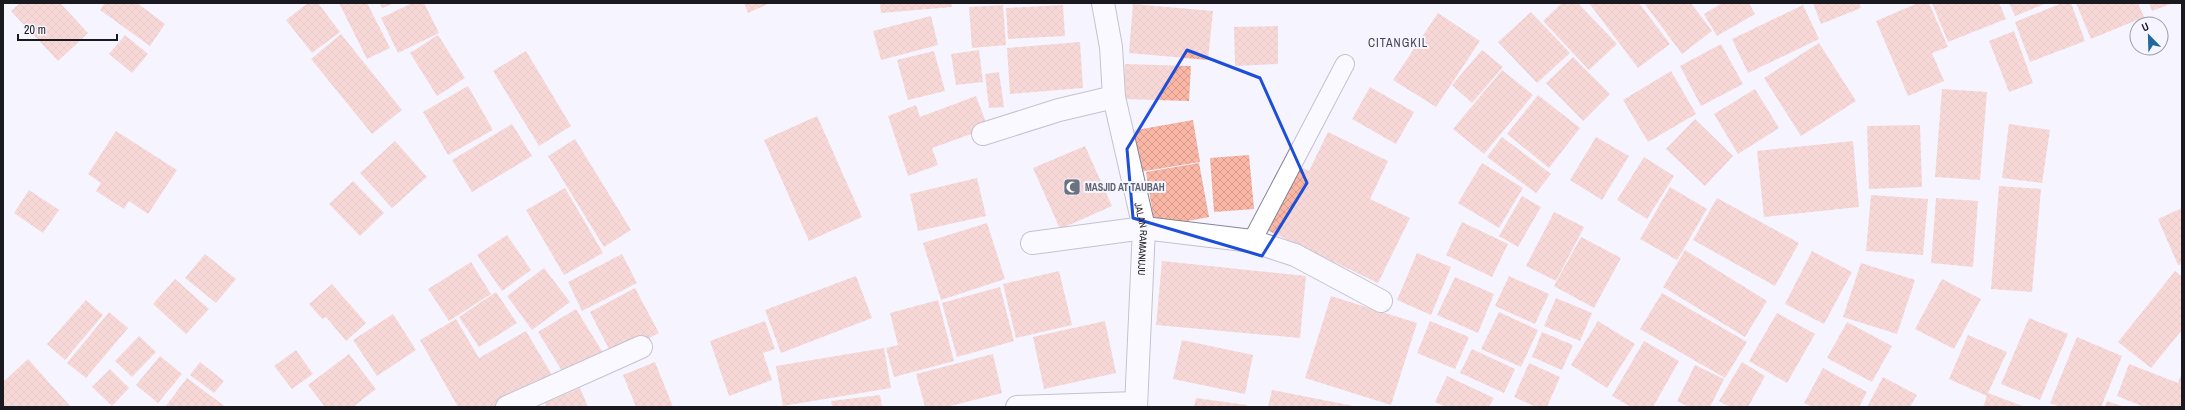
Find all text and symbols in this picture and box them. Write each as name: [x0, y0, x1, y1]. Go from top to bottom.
scale bar: [18, 16, 117, 42]
north arrow: [2129, 16, 2169, 56]
text: U: [2139, 19, 2151, 35]
text: 20 m: [24, 22, 46, 38]
district label: CITANGKIL: [1368, 35, 1428, 51]
mosque icon: MASJID AT TAUBAH: [1062, 177, 1082, 197]
place label: MASJID AT TAUBAH: [1085, 181, 1165, 194]
street label: JALAN RAMANUJU: [1131, 201, 1150, 276]

